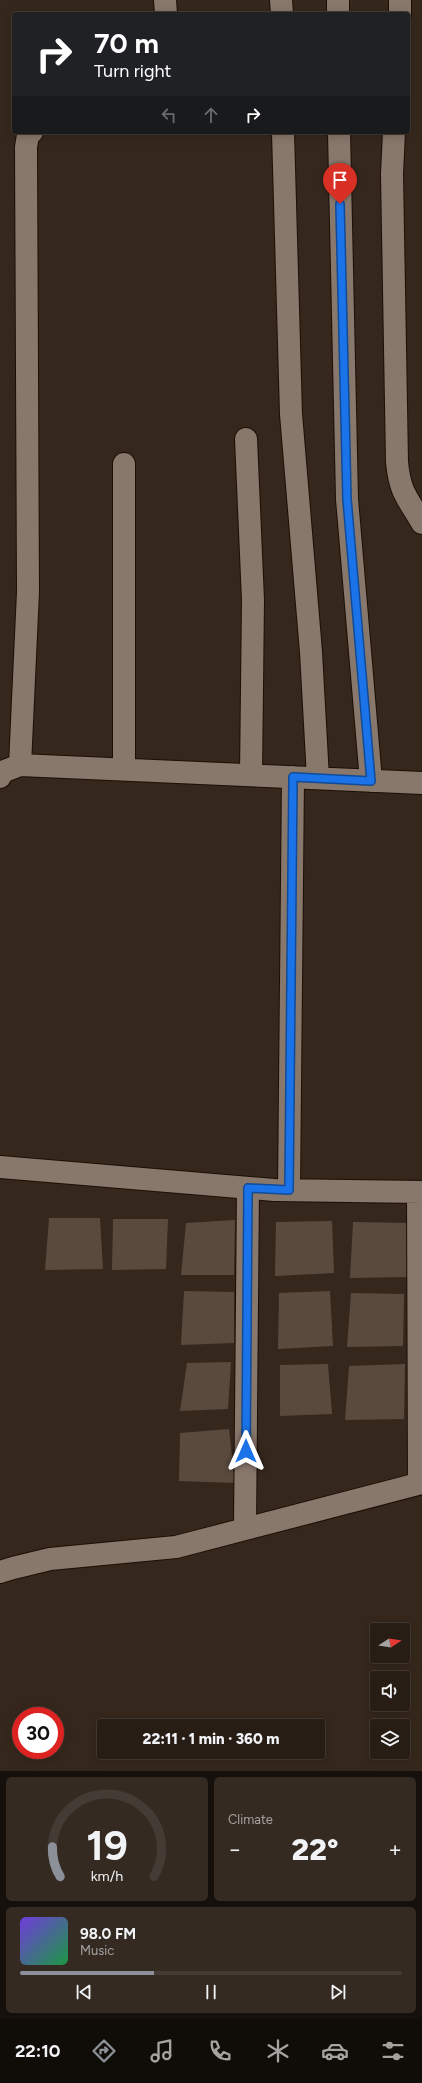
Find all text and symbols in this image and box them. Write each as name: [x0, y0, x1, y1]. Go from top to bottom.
text: 70 m: [94, 26, 159, 60]
icon: right: [28, 28, 80, 80]
text: Turn right: [94, 60, 171, 82]
icon: left: [158, 104, 180, 126]
icon: ahead: [200, 104, 222, 126]
icon: right: [242, 104, 264, 126]
pin: [323, 163, 357, 204]
icon: arrive: [329, 169, 351, 191]
position arrow: [225, 1430, 267, 1472]
north arrow: [370, 1623, 410, 1663]
map controls: [370, 1623, 410, 1759]
button: sound: [370, 1671, 410, 1711]
speed limit sign: 30: [12, 1707, 64, 1759]
button: layers: [370, 1719, 410, 1759]
text: 22:11 · 1 min · 360 m: [143, 1730, 279, 1748]
text: Climate: [228, 1812, 273, 1827]
text: 19: [86, 1820, 128, 1870]
text: 22°: [292, 1831, 338, 1868]
text: −: [228, 1836, 242, 1863]
text: +: [388, 1836, 402, 1863]
text: km/h: [91, 1867, 123, 1885]
text: 98.0 FM: [80, 1925, 136, 1943]
text: Music: [80, 1943, 114, 1958]
icon: previous: [73, 1981, 95, 2003]
icon: pause: [200, 1981, 222, 2003]
icon: next: [327, 1981, 349, 2003]
icon: directions: [90, 2037, 118, 2065]
icon: music: [148, 2037, 176, 2065]
icon: phone: [206, 2037, 234, 2065]
icon: climate: [264, 2037, 292, 2065]
icon: car: [321, 2037, 349, 2065]
icon: filters: [379, 2037, 407, 2065]
text: 22:10: [15, 2040, 60, 2062]

